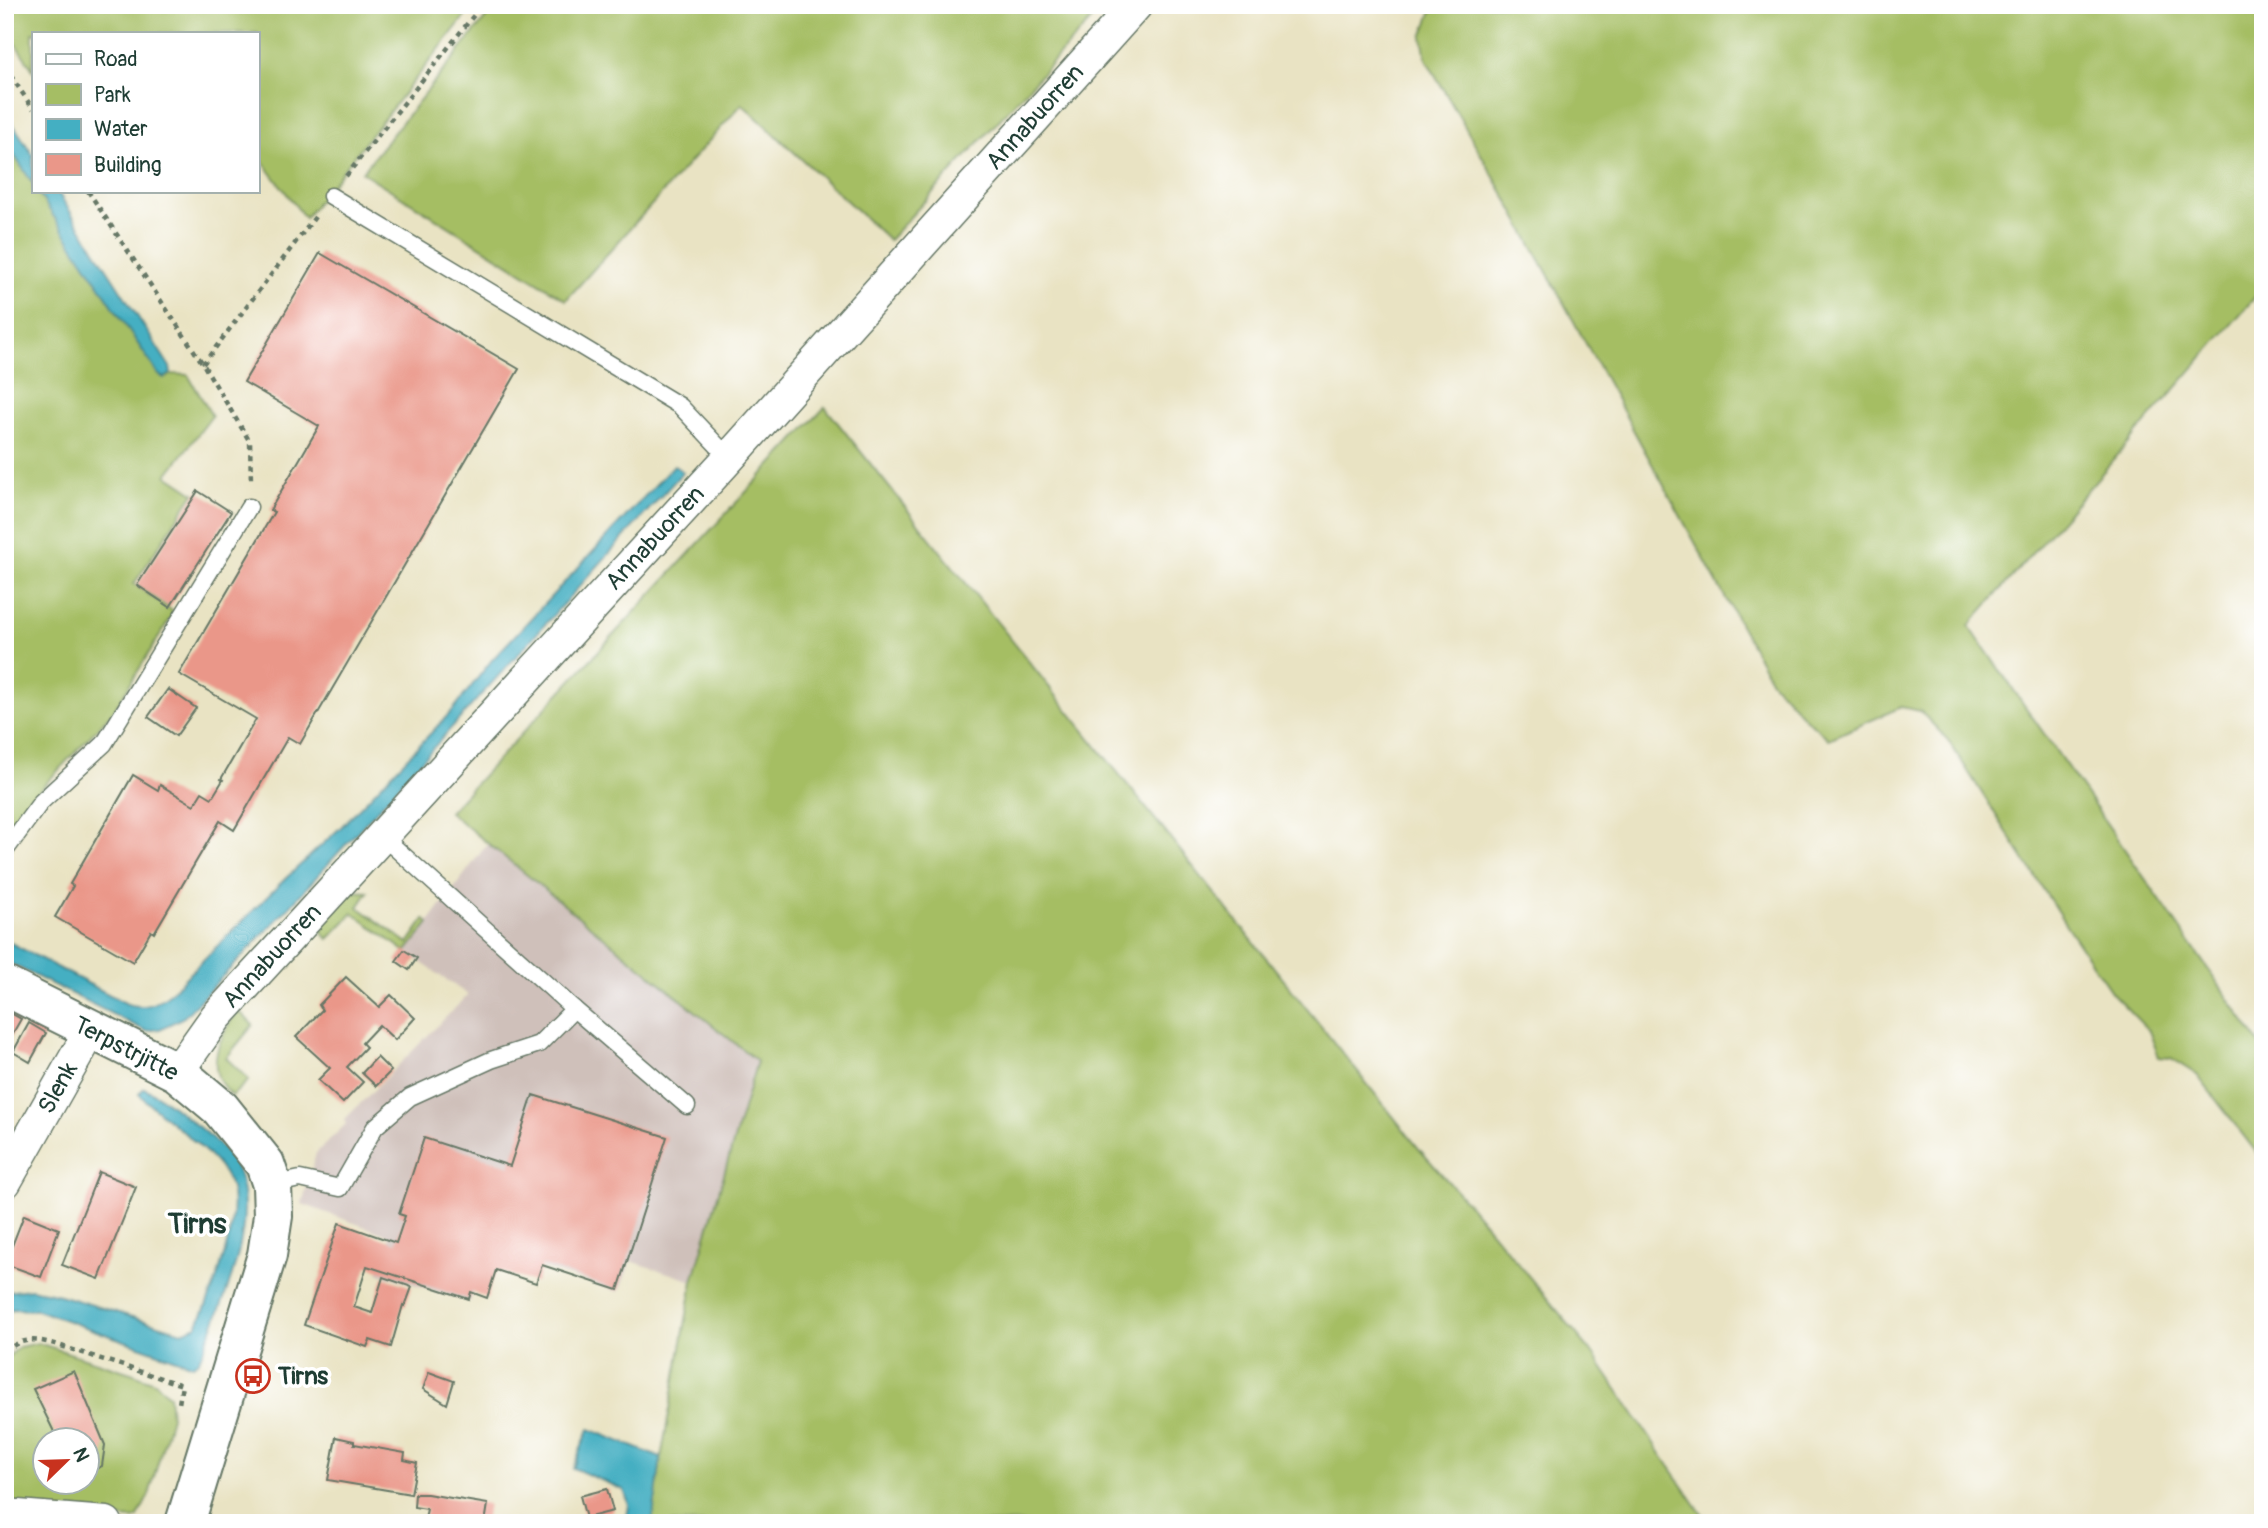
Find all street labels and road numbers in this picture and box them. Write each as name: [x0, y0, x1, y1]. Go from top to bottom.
street label: Annabuorren: [980, 58, 1090, 176]
street label: Annabuorren: [599, 480, 711, 596]
street label: Annabuorren: [216, 898, 328, 1014]
street label: Terpstrjitte: [69, 1010, 183, 1088]
street label: Slenk: [32, 1057, 84, 1119]

